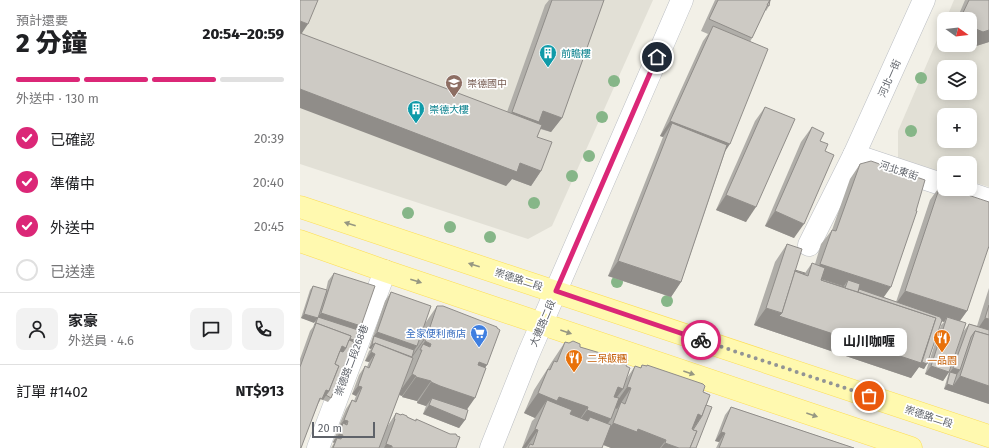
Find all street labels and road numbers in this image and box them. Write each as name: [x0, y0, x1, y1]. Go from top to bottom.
street label: 河北一街: [876, 58, 904, 99]
street label: 河北東街: [878, 159, 920, 183]
street label: 崇德路二段: [493, 267, 544, 293]
street label: 大連路二段: [528, 298, 558, 349]
street label: 崇德路二段268巷: [333, 323, 371, 398]
street label: 崇德路二段: [903, 404, 954, 430]

